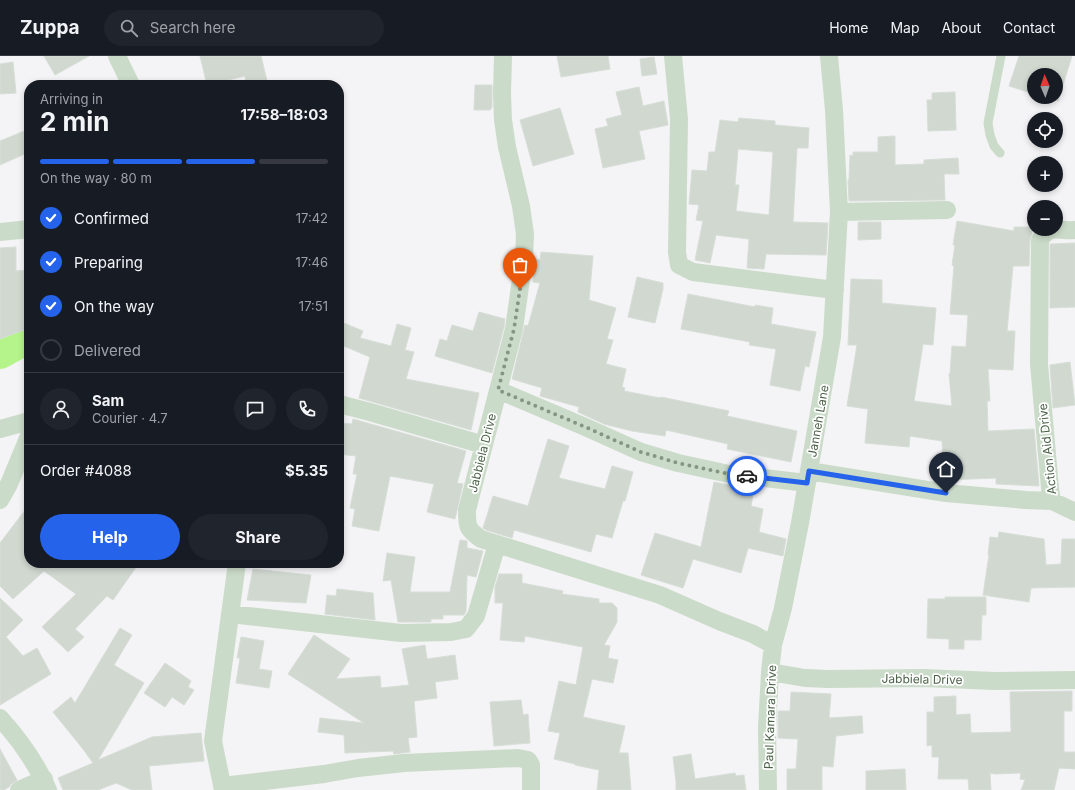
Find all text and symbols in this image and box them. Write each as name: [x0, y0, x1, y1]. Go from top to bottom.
search box: [104, 10, 384, 46]
text: Zuppa: [20, 16, 80, 39]
icon: search: [118, 17, 140, 39]
text: Search here: [150, 18, 235, 37]
text: Home: [829, 19, 868, 36]
text: Map: [890, 19, 920, 36]
text: About: [942, 19, 981, 36]
text: Contact: [1003, 19, 1055, 36]
north arrow: [1027, 68, 1063, 104]
map controls: [1027, 68, 1063, 236]
text: Arriving in: [40, 91, 103, 107]
text: 17:58–18:03: [240, 105, 328, 124]
text: 2 min: [40, 106, 110, 137]
button: locate: [1027, 112, 1063, 148]
button: +: [1027, 156, 1063, 192]
text: On the way · 80 m: [40, 170, 152, 186]
button: −: [1027, 200, 1063, 236]
icon: check: [40, 207, 62, 229]
text: Confirmed: [74, 209, 149, 228]
text: 17:42: [296, 210, 328, 226]
pin: [503, 248, 537, 289]
icon: check: [40, 251, 62, 273]
text: Preparing: [74, 253, 143, 272]
text: 17:46: [296, 254, 328, 270]
icon: bag: [509, 254, 531, 276]
icon: check: [40, 295, 62, 317]
text: On the way: [74, 297, 154, 316]
text: 17:51: [299, 298, 328, 314]
text: Delivered: [74, 341, 141, 360]
street label: Janneh Lane: [804, 384, 832, 458]
button: person: [40, 388, 82, 430]
button: chat: [234, 388, 276, 430]
button: phone: [286, 388, 328, 430]
text: Sam: [92, 391, 124, 410]
street label: Action Aid Drive: [1035, 403, 1059, 495]
text: Courier · 4.7: [92, 410, 168, 426]
street label: Jabbiela Drive: [465, 412, 499, 494]
pin: [929, 452, 963, 493]
courier: [727, 456, 767, 496]
icon: home: [935, 458, 957, 480]
text: Order #4088: [40, 461, 132, 480]
text: $5.35: [285, 461, 328, 480]
icon: car: [736, 465, 758, 487]
button: Help: [40, 514, 180, 560]
button: Share: [188, 514, 328, 560]
street label: Paul Kamara Drive: [761, 665, 779, 769]
street label: Jabbiela Drive: [881, 671, 963, 687]

